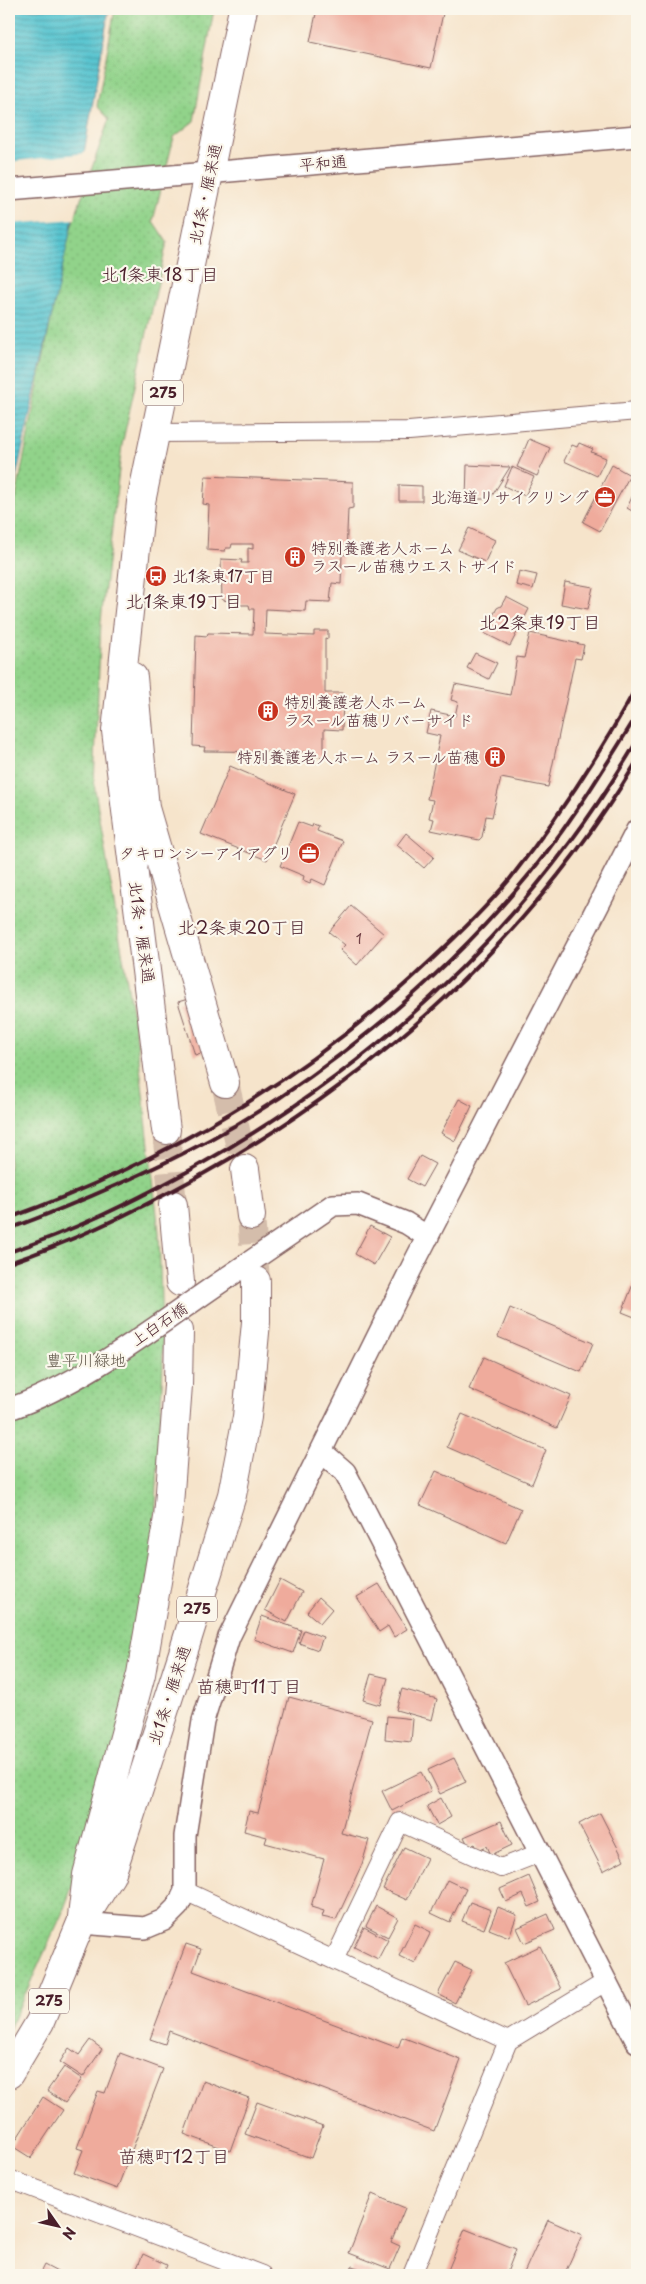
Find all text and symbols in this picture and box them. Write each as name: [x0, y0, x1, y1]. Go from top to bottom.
street label: 北1条・雁来通: [182, 141, 226, 247]
street label: 平和通: [298, 148, 348, 176]
district label: 北1条東18丁目: [101, 260, 219, 287]
road number: 275: [143, 380, 183, 406]
place label: 北海道リサイクリング: [431, 484, 589, 508]
office icon: 北海道リサイクリング: [593, 485, 617, 509]
place label: 特別養護老人ホーム ラスール苗穂ウエストサイド: [311, 535, 517, 577]
building icon: 特別養護老人ホーム ラスール苗穂ウエストサイド: [283, 545, 307, 569]
place label: 北1条東17丁目: [172, 563, 275, 587]
bus stop icon: 北1条東17丁目: [144, 564, 168, 588]
district label: 北1条東19丁目: [126, 587, 242, 614]
district label: 北2条東19丁目: [479, 608, 601, 635]
place label: 特別養護老人ホーム ラスール苗穂リバーサイド: [284, 689, 473, 731]
building icon: 特別養護老人ホーム ラスール苗穂リバーサイド: [256, 699, 280, 723]
place label: 特別養護老人ホーム ラスール苗穂: [237, 744, 479, 768]
building icon: 特別養護老人ホーム ラスール苗穂: [483, 745, 507, 769]
place label: タキロンシーアイアグリ: [119, 840, 293, 864]
office icon: タキロンシーアイアグリ: [297, 841, 321, 865]
street label: 北1条・雁来通: [124, 879, 162, 985]
district label: 北2条東20丁目: [178, 913, 306, 940]
house number: 1: [356, 928, 362, 949]
street label: 上白石橋: [125, 1295, 192, 1351]
park label: 豊平川緑地: [46, 1347, 126, 1371]
road number: 275: [177, 1596, 217, 1622]
street label: 北1条・雁来通: [141, 1642, 195, 1747]
district label: 苗穂町11丁目: [196, 1672, 302, 1699]
road number: 275: [29, 1988, 69, 2014]
district label: 苗穂町12丁目: [119, 2142, 229, 2169]
north arrow: [32, 2202, 82, 2252]
text: N: [57, 2223, 81, 2244]

